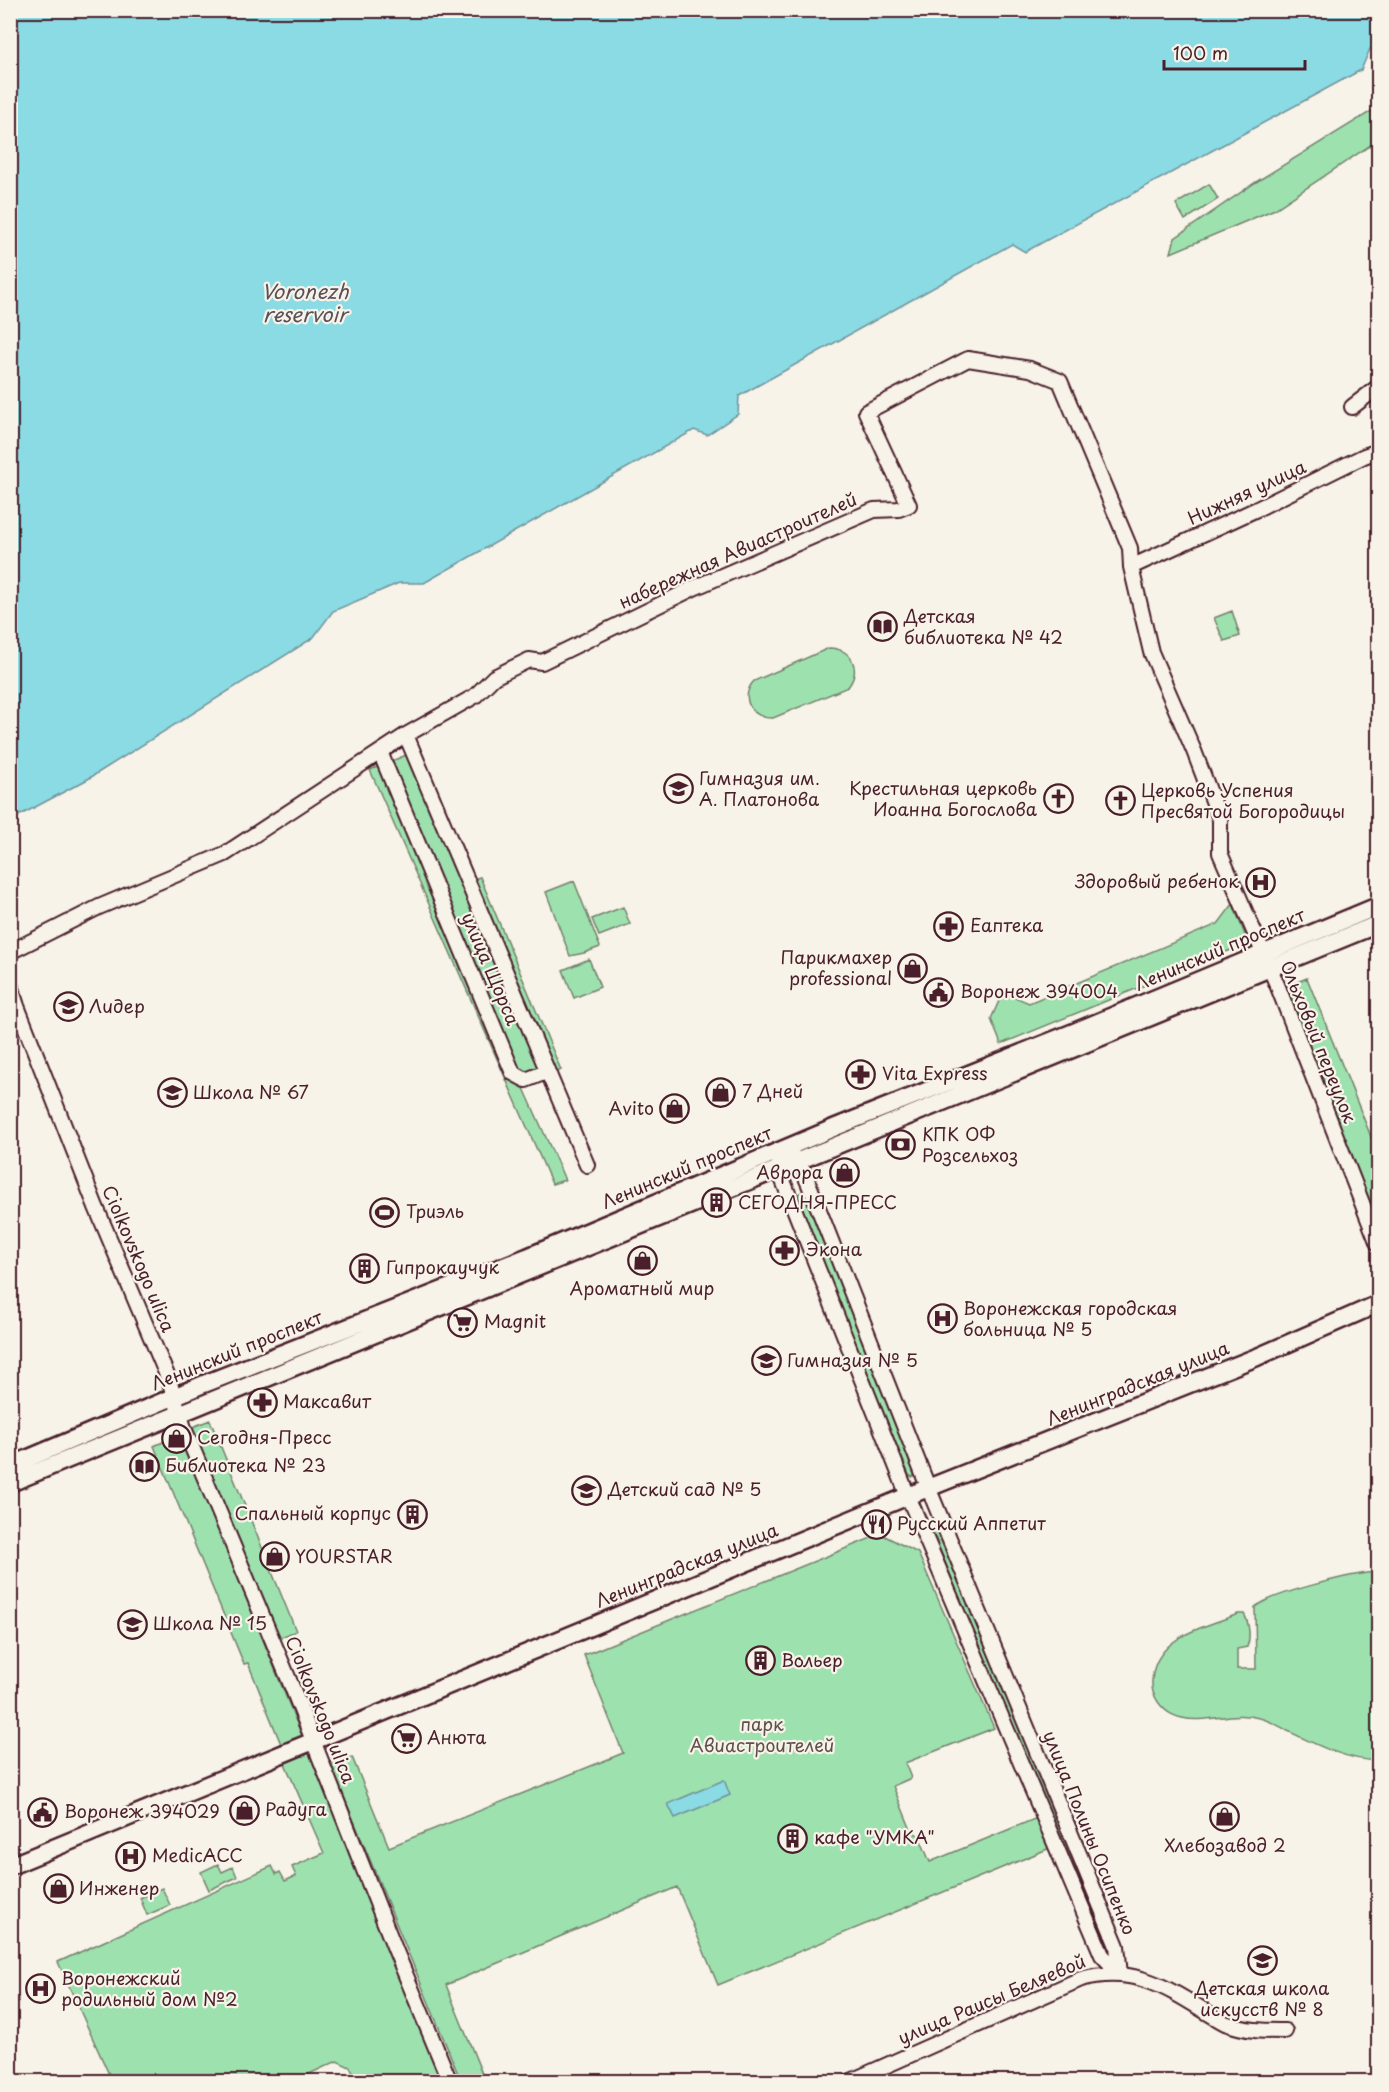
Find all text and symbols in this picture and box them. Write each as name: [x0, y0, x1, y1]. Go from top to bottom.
scale bar: [1164, 33, 1305, 71]
text: 100 m: [1173, 39, 1228, 66]
water label: Voronezh reservoir: [261, 276, 350, 329]
street label: Нижняя улица: [1183, 452, 1311, 531]
street label: набережная Авиастроителей: [614, 485, 861, 614]
place label: Детская библиотека № 42: [903, 602, 1063, 650]
library icon: Детская библиотека № 42: [867, 611, 899, 643]
place label: Гимназия им. А. Платонова: [699, 764, 820, 812]
school or university icon: Гимназия им. А. Платонова: [662, 773, 694, 805]
place label: Крестильная церковь Иоанна Богослова: [849, 774, 1038, 822]
place label: Церковь Успения Пресвятой Богородицы: [1141, 776, 1345, 824]
church icon: Крестильная церковь Иоанна Богослова: [1042, 783, 1074, 815]
church icon: Церковь Успения Пресвятой Богородицы: [1104, 785, 1136, 817]
hospital icon: Здоровый ребенок: [1244, 866, 1276, 898]
place label: Здоровый ребенок: [1074, 867, 1239, 894]
street label: Ленинский проспект: [1130, 900, 1309, 997]
street label: улица Щорса: [455, 908, 528, 1030]
pharmacy icon: Еаптека: [933, 910, 965, 942]
place label: Еаптека: [970, 911, 1044, 938]
place label: Парикмахер professional: [780, 943, 892, 991]
shop icon: Парикмахер professional: [897, 952, 929, 984]
street label: Ольховый переулок: [1274, 956, 1364, 1127]
public building icon: Воронеж 394004: [923, 976, 955, 1008]
place label: Воронеж 394004: [960, 977, 1118, 1004]
school or university icon: Лидер: [52, 991, 84, 1023]
place label: Лидер: [89, 992, 145, 1019]
pharmacy icon: Vita Express: [845, 1058, 877, 1090]
place label: Vita Express: [882, 1059, 988, 1086]
shop icon: 7 Дней: [705, 1076, 737, 1108]
school or university icon: Школа № 67: [156, 1077, 188, 1109]
place label: 7 Дней: [742, 1077, 803, 1104]
place label: Школа № 67: [193, 1078, 309, 1105]
shop icon: Avito: [659, 1093, 691, 1125]
place label: Avito: [608, 1094, 654, 1121]
street label: Ленинский проспект: [597, 1118, 776, 1215]
place label: КПК ОФ Розсельхоз: [922, 1120, 1018, 1168]
bank icon: КПК ОФ Розсельхоз: [885, 1129, 917, 1161]
shop icon: Аврора: [828, 1157, 860, 1189]
place label: Аврора: [756, 1158, 824, 1185]
street label: Ciolkovskogo ulica: [96, 1181, 183, 1337]
building icon: СЕГОДНЯ-ПРЕСС: [701, 1187, 733, 1219]
place label: СЕГОДНЯ-ПРЕСС: [738, 1188, 897, 1215]
sports icon: Триэль: [369, 1196, 401, 1228]
place label: Триэль: [406, 1197, 464, 1224]
pharmacy icon: Экона: [769, 1234, 801, 1266]
place label: Экона: [806, 1235, 863, 1262]
shop icon: Ароматный мир: [626, 1244, 658, 1276]
building icon: Гипрокаучук: [349, 1252, 381, 1284]
place label: Гипрокаучук: [386, 1253, 499, 1280]
place label: Ароматный мир: [570, 1274, 714, 1301]
place label: Воронежская городская больница № 5: [963, 1294, 1177, 1342]
street label: Ленинский проспект: [147, 1303, 326, 1396]
hospital icon: Воронежская городская больница № 5: [926, 1303, 958, 1335]
supermarket icon: Magnit: [447, 1306, 479, 1338]
place label: Magnit: [484, 1307, 546, 1334]
street label: Ленинградская улица: [1042, 1333, 1233, 1432]
school or university icon: Гимназия № 5: [750, 1345, 782, 1377]
place label: Гимназия № 5: [787, 1346, 918, 1373]
pharmacy icon: Максавит: [246, 1386, 278, 1418]
place label: Максавит: [283, 1387, 372, 1414]
shop icon: Сегодня-Пресс: [160, 1422, 192, 1454]
place label: Сегодня-Пресс: [197, 1423, 332, 1450]
library icon: Библиотека № 23: [128, 1450, 160, 1482]
place label: Библиотека № 23: [165, 1451, 326, 1478]
school or university icon: Детский сад № 5: [571, 1474, 603, 1506]
place label: Детский сад № 5: [607, 1475, 761, 1502]
building icon: Спальный корпус: [396, 1498, 428, 1530]
place label: Спальный корпус: [235, 1499, 391, 1526]
restaurant icon: Русский Аппетит: [860, 1508, 892, 1540]
place label: Русский Аппетит: [897, 1509, 1046, 1536]
street label: Ленинградская улица: [591, 1515, 782, 1614]
shop icon: YOURSTAR: [258, 1541, 290, 1573]
place label: YOURSTAR: [295, 1542, 393, 1569]
school or university icon: Школа № 15: [116, 1608, 148, 1640]
place label: Школа № 15: [153, 1609, 267, 1636]
street label: Ciolkovskogo ulica: [279, 1632, 364, 1788]
building icon: Вольер: [744, 1645, 776, 1677]
place label: Вольер: [781, 1646, 843, 1673]
park label: парк Авиастроителей: [690, 1710, 834, 1758]
supermarket icon: Анюта: [390, 1722, 422, 1754]
place label: Анюта: [427, 1723, 486, 1750]
street label: улица Полины Осипенко: [1037, 1726, 1144, 1939]
shop icon: Радуга: [228, 1794, 260, 1826]
place label: Радуга: [265, 1795, 327, 1822]
public building icon: Воронеж 394029: [27, 1796, 59, 1828]
place label: Воронеж 394029: [64, 1797, 220, 1824]
shop icon: Хлебозавод 2: [1209, 1801, 1241, 1833]
building icon: кафе "УМКА": [777, 1822, 809, 1854]
place label: кафе "УМКА": [814, 1823, 935, 1850]
place label: Хлебозавод 2: [1164, 1831, 1286, 1858]
hospital icon: MedicACC: [115, 1840, 147, 1872]
place label: MedicACC: [152, 1841, 243, 1868]
shop icon: Инженер: [42, 1873, 74, 1905]
place label: Инженер: [79, 1874, 159, 1901]
school or university icon: Детская школа искусств № 8: [1246, 1944, 1278, 1976]
street label: улица Раисы Беляевой: [893, 1947, 1089, 2050]
place label: Воронежский родильный дом №2: [61, 1964, 238, 2012]
hospital icon: Воронежский родильный дом №2: [24, 1973, 56, 2005]
place label: Детская школа искусств № 8: [1194, 1974, 1330, 2022]

